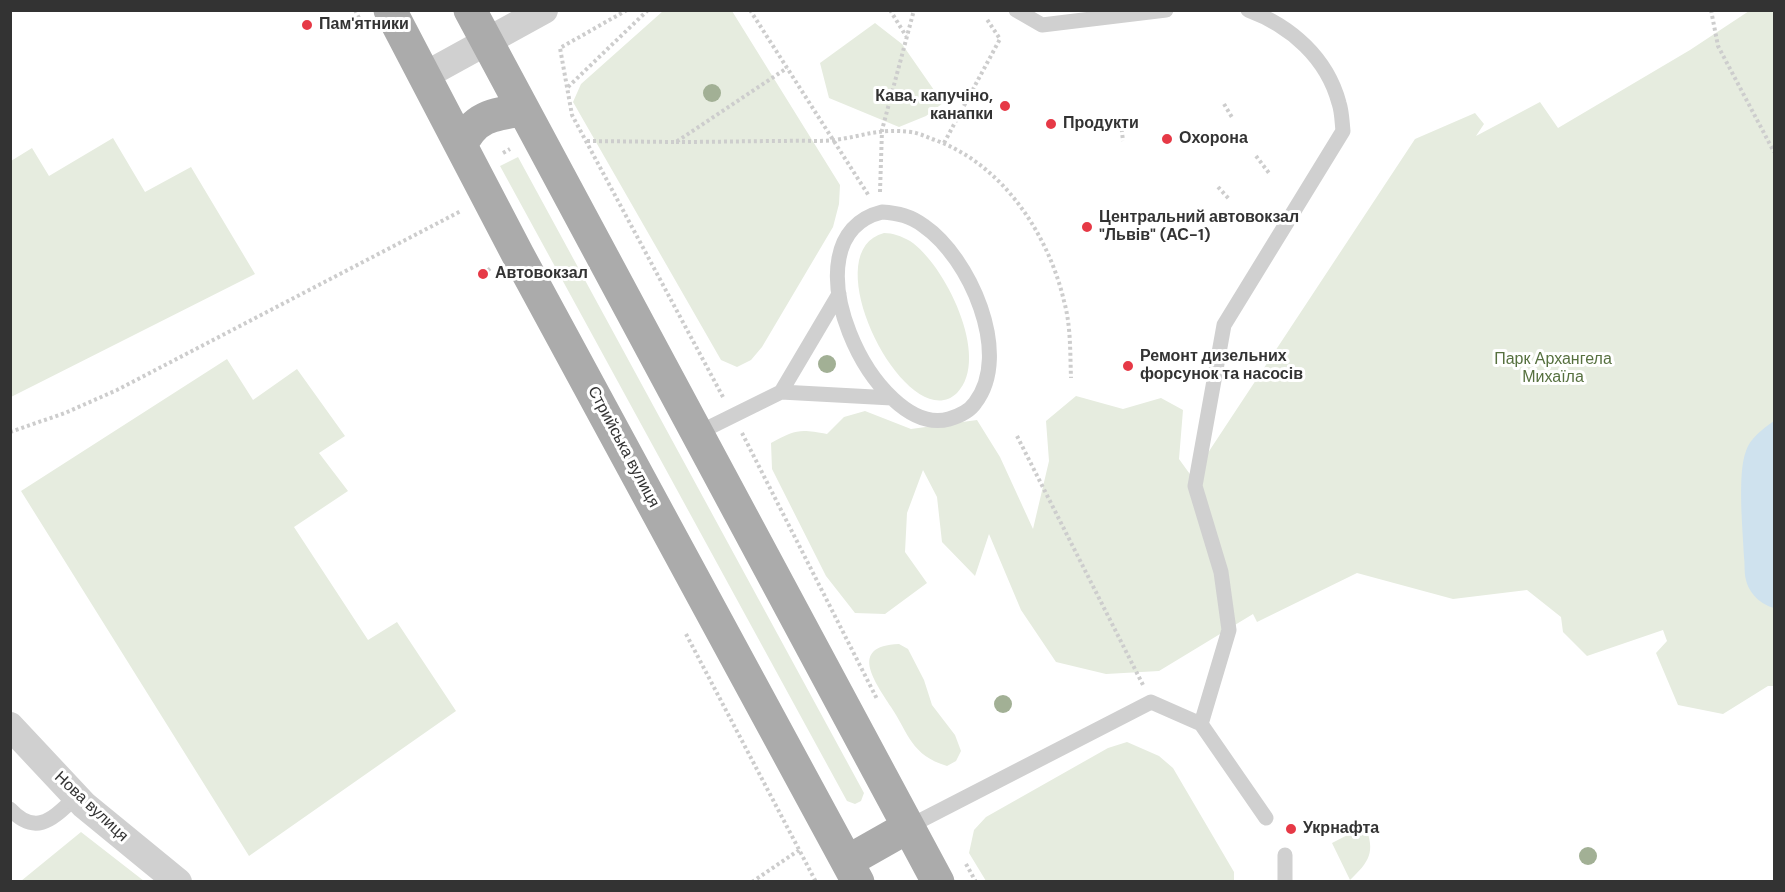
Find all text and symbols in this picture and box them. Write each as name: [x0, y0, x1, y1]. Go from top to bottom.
place label: Пам'ятники: [319, 15, 409, 35]
marker: Пам'ятники: [300, 18, 314, 32]
place label: Кава, капучіно, канапки: [875, 87, 993, 125]
marker: Кава, капучіно, канапки: [998, 99, 1012, 113]
place label: Продукти: [1063, 114, 1139, 134]
marker: Продукти: [1044, 117, 1058, 131]
place label: Охорона: [1179, 129, 1248, 149]
marker: Охорона: [1160, 132, 1174, 146]
place label: Центральний автовокзал "Львів" (АС-1): [1099, 208, 1299, 246]
marker: Центральний автовокзал "Львів" (АС-1): [1080, 220, 1094, 234]
place label: Автовокзал: [495, 264, 588, 284]
marker: Автовокзал: [476, 267, 490, 281]
place label: Ремонт дизельних форсунок та насосів: [1140, 347, 1303, 385]
park label: Парк Архангела Михаїла: [1494, 350, 1612, 388]
marker: Ремонт дизельних форсунок та насосів: [1121, 359, 1135, 373]
street label: Стрийська вулиця: [583, 383, 663, 511]
street label: Нова вулиця: [50, 768, 132, 846]
place label: Укрнафта: [1303, 819, 1379, 839]
marker: Укрнафта: [1284, 822, 1298, 836]

